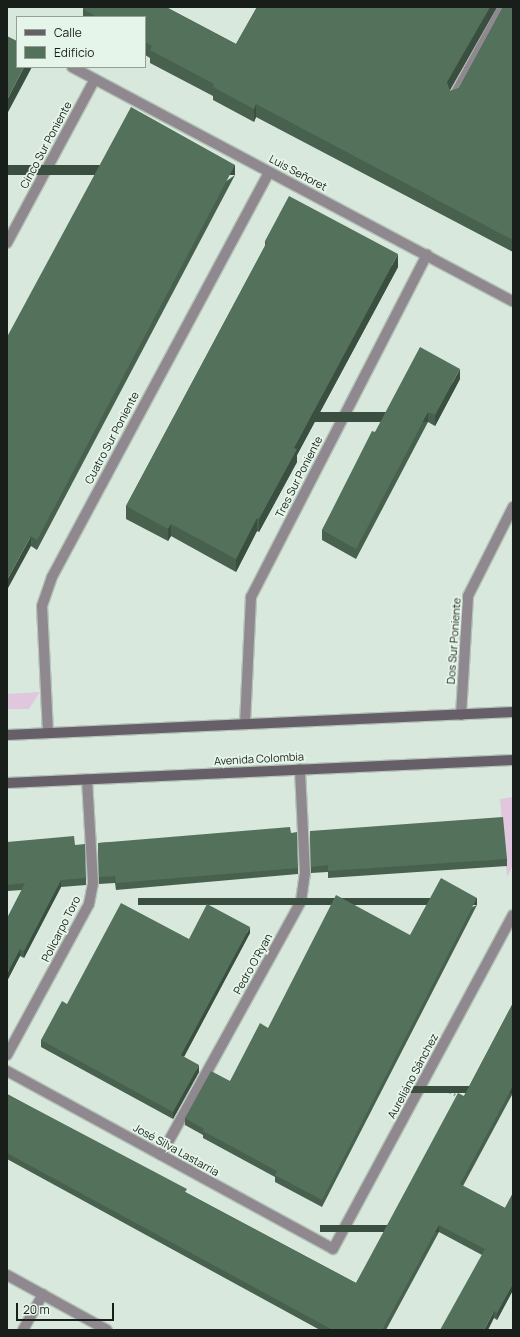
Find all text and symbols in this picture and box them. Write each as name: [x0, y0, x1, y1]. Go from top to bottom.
legend: [16, 16, 146, 68]
text: Calle: [54, 24, 82, 41]
text: Edificio: [54, 44, 94, 61]
street label: Cinco Sur Poniente: [17, 99, 75, 191]
street label: Luis Señoret: [267, 152, 329, 194]
street label: Cuatro Sur Poniente: [82, 390, 142, 486]
street label: Tres Sur Poniente: [273, 434, 325, 520]
street label: Dos Sur Poniente: [444, 597, 464, 685]
street label: Avenida Colombia: [214, 750, 304, 768]
street label: Policarpo Toro: [39, 894, 83, 964]
street label: Pedro O'Ryan: [231, 931, 275, 997]
street label: Aureliano Sánchez: [385, 1031, 441, 1121]
street label: José Silva Lastarria: [131, 1121, 221, 1179]
scale bar: [18, 1295, 116, 1321]
text: 20 m: [23, 1301, 50, 1318]

